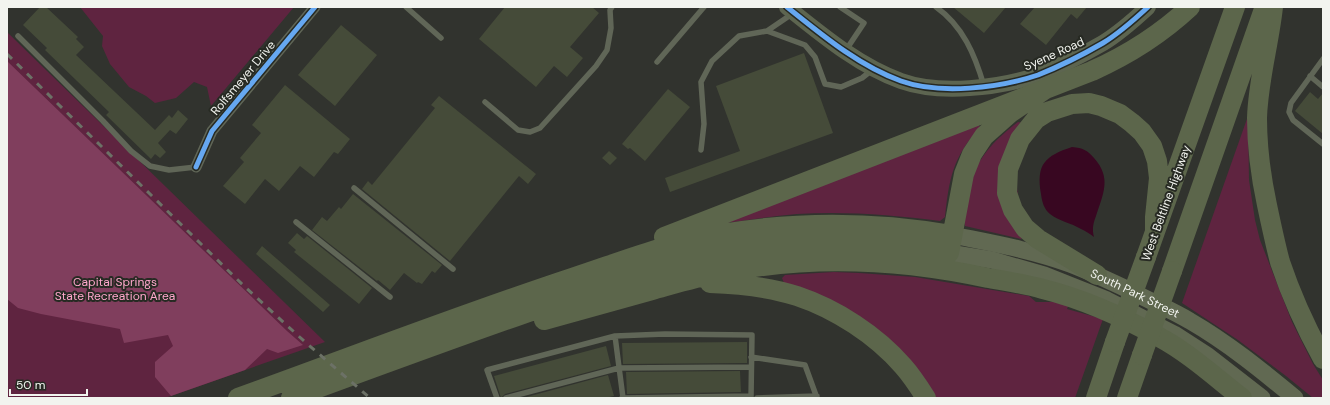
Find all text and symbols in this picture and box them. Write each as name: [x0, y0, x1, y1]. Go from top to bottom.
street label: Syene Road: [1021, 34, 1087, 74]
street label: Rolfsmeyer Drive: [207, 37, 279, 119]
street label: West Beltline Highway: [1138, 143, 1194, 263]
street label: South Park Street: [1088, 265, 1183, 322]
park label: Capital Springs State Recreation Area: [55, 274, 175, 304]
scale bar: [10, 371, 87, 397]
text: 50 m: [16, 377, 45, 393]

